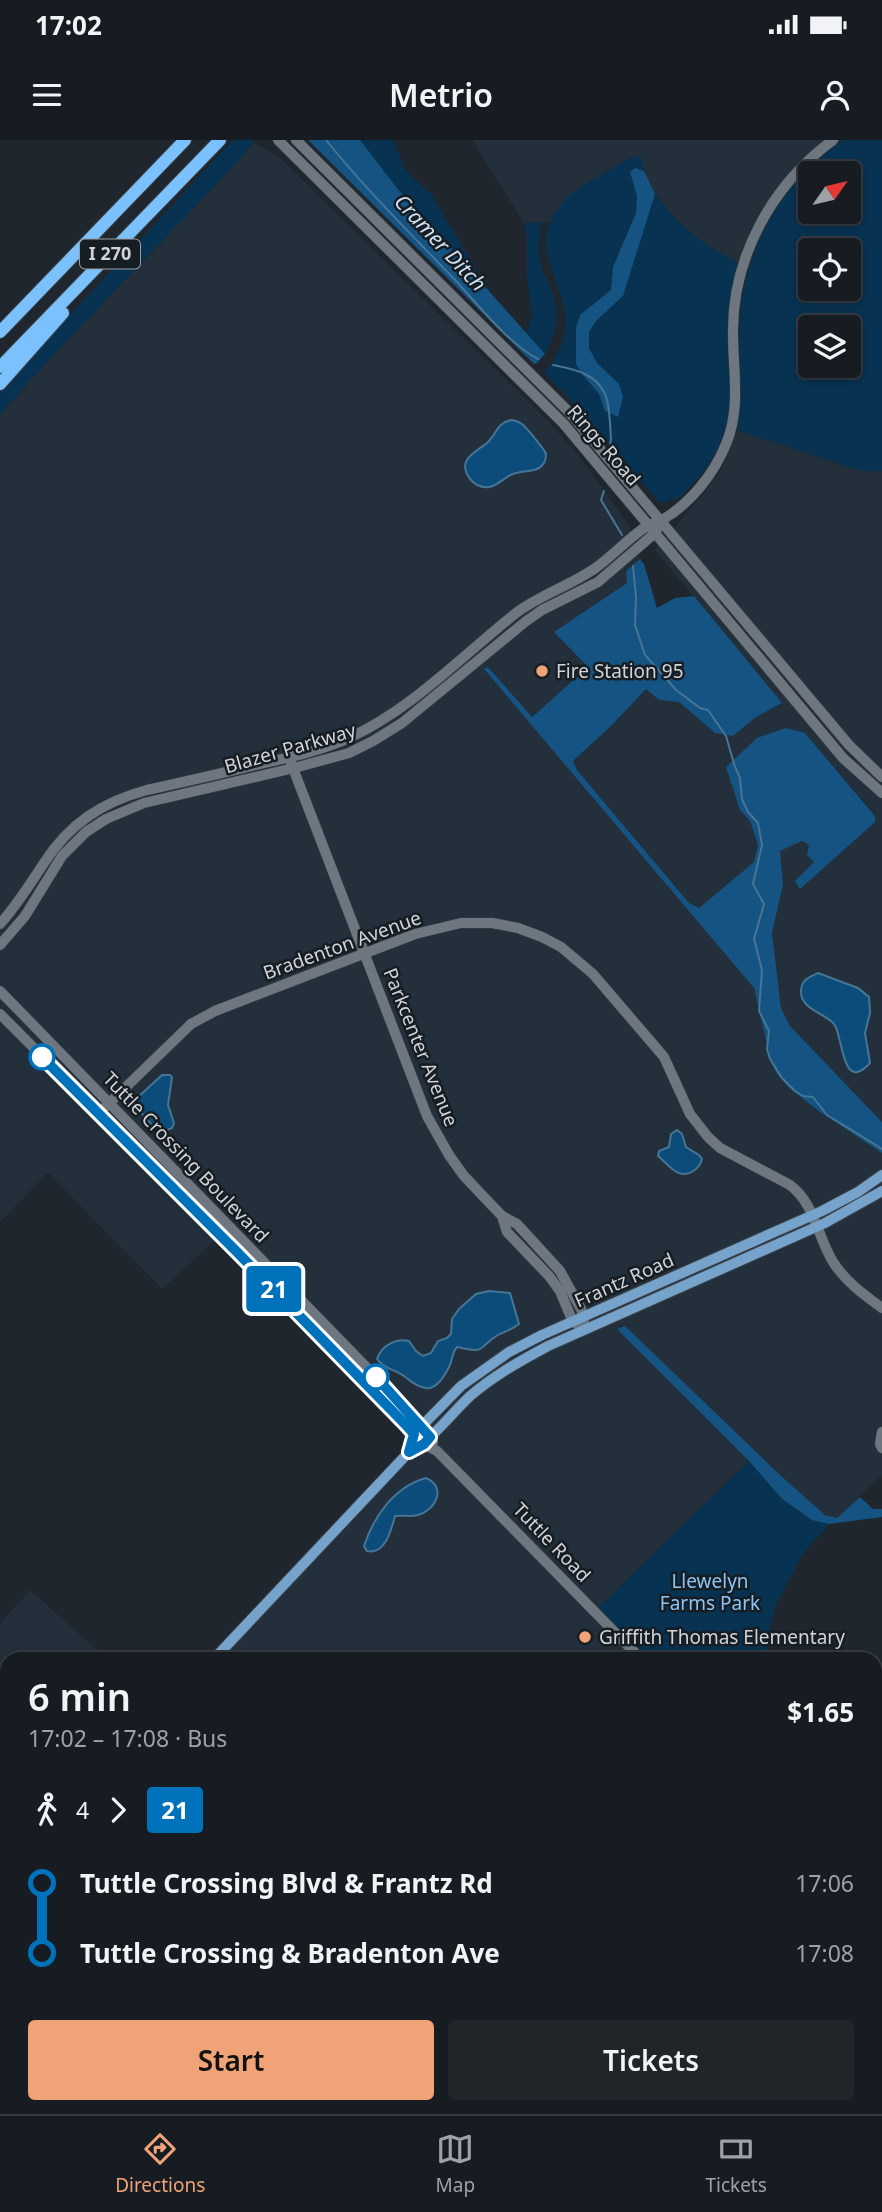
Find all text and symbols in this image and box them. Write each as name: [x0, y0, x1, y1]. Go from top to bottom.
text: 17:02: [35, 7, 102, 43]
text: Metrio: [389, 73, 493, 116]
icon: menu: [28, 76, 66, 114]
icon: person: [816, 76, 854, 114]
north arrow: [798, 161, 861, 224]
map controls: [798, 161, 861, 378]
water label: Cramer Ditch: [389, 188, 493, 297]
button: locate: [798, 238, 861, 301]
road number: I 270: [80, 240, 140, 268]
button: layers: [798, 315, 861, 378]
street label: Rings Road: [561, 399, 647, 491]
place label: Fire Station 95: [556, 658, 684, 684]
marker: Fire Station 95: [534, 663, 550, 679]
street label: Blazer Parkway: [221, 717, 359, 779]
street label: Bradenton Avenue: [259, 904, 425, 986]
street label: Parkcenter Avenue: [377, 964, 465, 1130]
unlabelled marker: [29, 1044, 55, 1070]
street label: Tuttle Crossing Boulevard: [97, 1066, 275, 1248]
street label: Frantz Road: [570, 1247, 678, 1313]
line badge: 21: [243, 1266, 306, 1312]
text: 21: [260, 1272, 288, 1305]
unlabelled marker: [363, 1364, 389, 1390]
street label: Tuttle Road: [507, 1497, 597, 1587]
park label: Llewelyn Farms Park: [660, 1568, 760, 1616]
place label: Griffith Thomas Elementary: [599, 1624, 845, 1650]
marker: Griffith Thomas Elementary: [577, 1629, 593, 1645]
text: 6 min: [28, 1670, 131, 1722]
text: $1.65: [787, 1694, 854, 1730]
text: 17:02 – 17:08 · Bus: [28, 1722, 227, 1754]
icon: walk: [28, 1791, 66, 1829]
icon: forward: [99, 1791, 137, 1829]
text: 21: [161, 1793, 189, 1826]
text: 4: [76, 1794, 89, 1826]
text: Tuttle Crossing Blvd & Frantz Rd: [80, 1865, 493, 1901]
text: 17:06: [795, 1867, 854, 1899]
text: Tuttle Crossing & Bradenton Ave: [80, 1935, 500, 1971]
text: 17:08: [795, 1937, 854, 1969]
button: Start: [28, 2020, 434, 2100]
button: Tickets: [448, 2020, 854, 2100]
tab: Directions: [115, 2130, 205, 2198]
tab: Map: [436, 2130, 475, 2198]
tab: Tickets: [705, 2130, 767, 2198]

